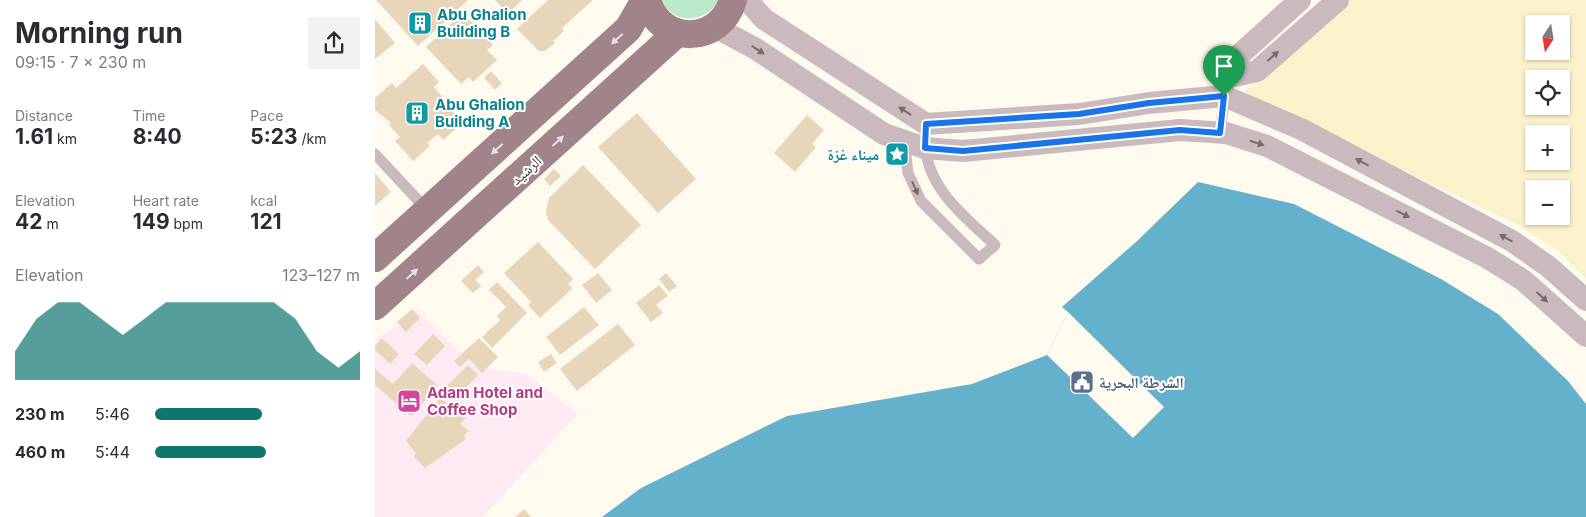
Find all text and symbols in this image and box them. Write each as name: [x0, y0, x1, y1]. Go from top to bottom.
place label: Abu Ghalion Building B: [437, 5, 527, 41]
building icon: Abu Ghalion Building B: [407, 10, 433, 36]
north arrow: [1525, 15, 1570, 60]
map controls: [1525, 15, 1570, 225]
text: Morning run: [15, 16, 183, 50]
button: share: [308, 17, 360, 69]
one-way arrow: [611, 33, 623, 45]
one-way arrow: [751, 45, 764, 55]
pin: [1203, 45, 1245, 96]
one-way arrow: [1266, 51, 1279, 62]
text: 09:15 · 7 × 230 m: [15, 52, 146, 72]
icon: arrive: [1210, 52, 1238, 80]
button: locate: [1525, 70, 1570, 115]
place label: Abu Ghalion Building A: [435, 95, 525, 131]
building icon: Abu Ghalion Building A: [404, 100, 430, 126]
one-way arrow: [899, 106, 912, 116]
text: Distance: [15, 107, 73, 124]
text: Time: [133, 107, 166, 124]
text: Pace: [250, 107, 283, 124]
text: 1.61: [15, 124, 53, 149]
text: 8:40: [133, 124, 182, 149]
text: 5:23: [250, 124, 298, 149]
button: +: [1525, 125, 1570, 170]
text: km: [53, 130, 77, 147]
text: /km: [298, 130, 327, 147]
one-way arrow: [551, 135, 563, 147]
one-way arrow: [1250, 140, 1265, 147]
place icon: ميناء غزة: [884, 141, 910, 167]
one-way arrow: [491, 143, 503, 155]
place label: ميناء غزة: [827, 145, 879, 164]
street label: الرشيد: [507, 151, 545, 189]
one-way arrow: [1355, 158, 1370, 166]
button: −: [1525, 180, 1570, 225]
one-way arrow: [911, 181, 919, 195]
text: Elevation: [15, 192, 75, 209]
text: Heart rate: [133, 192, 199, 209]
text: kcal: [250, 192, 277, 209]
text: 42: [15, 209, 42, 234]
text: 149: [133, 209, 170, 234]
text: 121: [250, 209, 282, 234]
one-way arrow: [1396, 210, 1411, 218]
text: m: [42, 215, 59, 232]
text: bpm: [170, 215, 203, 232]
one-way arrow: [1499, 234, 1513, 242]
text: Elevation: [15, 265, 84, 285]
text: 123–127 m: [282, 265, 360, 285]
one-way arrow: [405, 268, 418, 279]
one-way arrow: [1536, 291, 1548, 303]
public building icon: الشرطة البحرية: [1069, 369, 1095, 395]
place label: الشرطة البحرية: [1099, 373, 1184, 392]
place label: Adam Hotel and Coffee Shop: [427, 383, 543, 419]
hotel icon: Adam Hotel and Coffee Shop: [396, 388, 422, 414]
text: 230 m: [15, 404, 65, 424]
text: 5:46: [95, 404, 130, 424]
text: 460 m: [15, 442, 65, 462]
text: 5:44: [95, 442, 130, 462]

